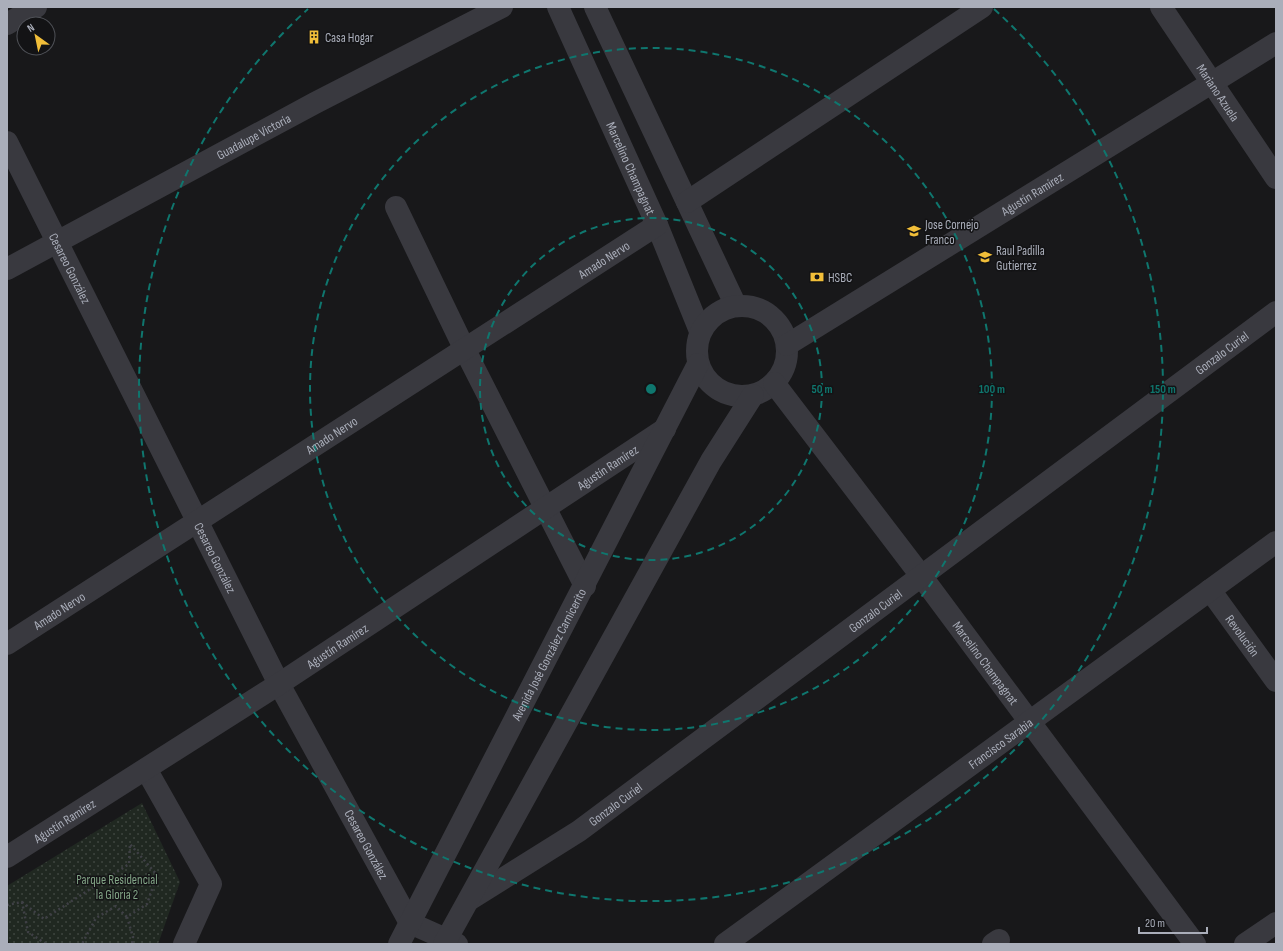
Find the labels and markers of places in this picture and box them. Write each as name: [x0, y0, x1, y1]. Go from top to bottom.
building icon: Casa Hogar: [306, 29, 322, 45]
place label: Casa Hogar: [325, 30, 374, 46]
place label: Jose Cornejo Franco: [924, 217, 979, 248]
school or university icon: Jose Cornejo Franco: [906, 223, 922, 239]
place label: Raul Padilla Gutierrez: [996, 243, 1045, 274]
school or university icon: Raul Padilla Gutierrez: [977, 249, 993, 265]
bank icon: HSBC: [809, 269, 825, 285]
place label: HSBC: [828, 270, 852, 286]
centre of rings: [644, 382, 658, 396]

